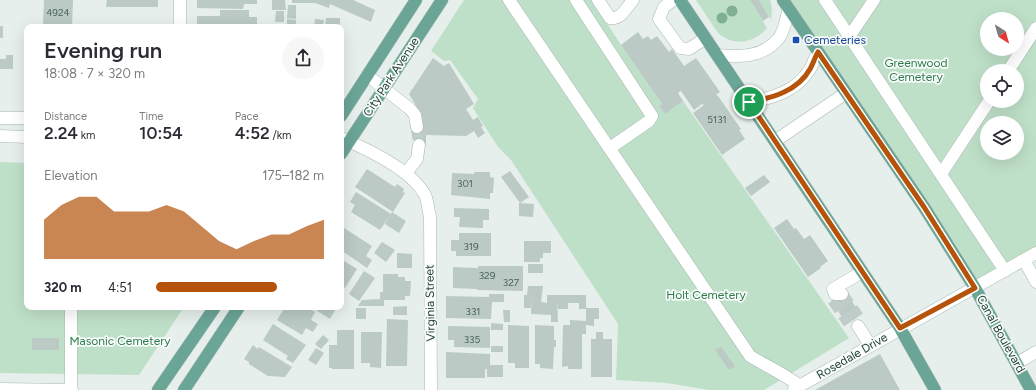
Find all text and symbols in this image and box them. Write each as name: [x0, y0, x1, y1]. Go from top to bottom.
house number: 4924: [46, 6, 70, 19]
north arrow: [980, 12, 1024, 56]
map controls: [980, 12, 1024, 160]
place label: Cemeteries: [804, 33, 866, 47]
street label: City Park Avenue: [360, 34, 422, 119]
marker: Cemeteries: [791, 35, 801, 45]
text: Evening run: [44, 37, 162, 64]
button: share: [282, 37, 324, 79]
park label: Greenwood Cemetery: [884, 56, 948, 84]
button: locate: [980, 64, 1024, 108]
text: 18:08 · 7 × 320 m: [44, 66, 145, 81]
pin: [732, 85, 766, 119]
icon: arrive: [738, 91, 760, 113]
text: Distance: [44, 110, 87, 123]
text: Time: [139, 110, 163, 123]
text: Pace: [235, 110, 258, 123]
house number: 5131: [707, 113, 727, 126]
button: layers: [980, 116, 1024, 160]
text: 2.24: [44, 123, 78, 143]
text: 10:54: [139, 123, 183, 143]
text: 4:52: [235, 123, 270, 143]
text: km: [78, 129, 95, 142]
text: /km: [270, 129, 291, 142]
text: Elevation: [44, 168, 97, 183]
text: 175–182 m: [262, 168, 324, 183]
house number: 301: [457, 177, 473, 190]
house number: 319: [463, 240, 479, 253]
street label: Virginia Street: [422, 264, 438, 342]
house number: 329: [479, 269, 496, 282]
house number: 327: [503, 276, 520, 289]
text: 320 m: [44, 280, 82, 295]
text: 4:51: [108, 280, 132, 295]
park label: Holt Cemetery: [666, 288, 746, 302]
street label: Canal Boulevard: [974, 293, 1028, 375]
house number: 331: [465, 305, 481, 318]
street label: Rosedale Drive: [814, 330, 890, 382]
house number: 335: [464, 333, 481, 346]
park label: Masonic Cemetery: [69, 334, 171, 348]

